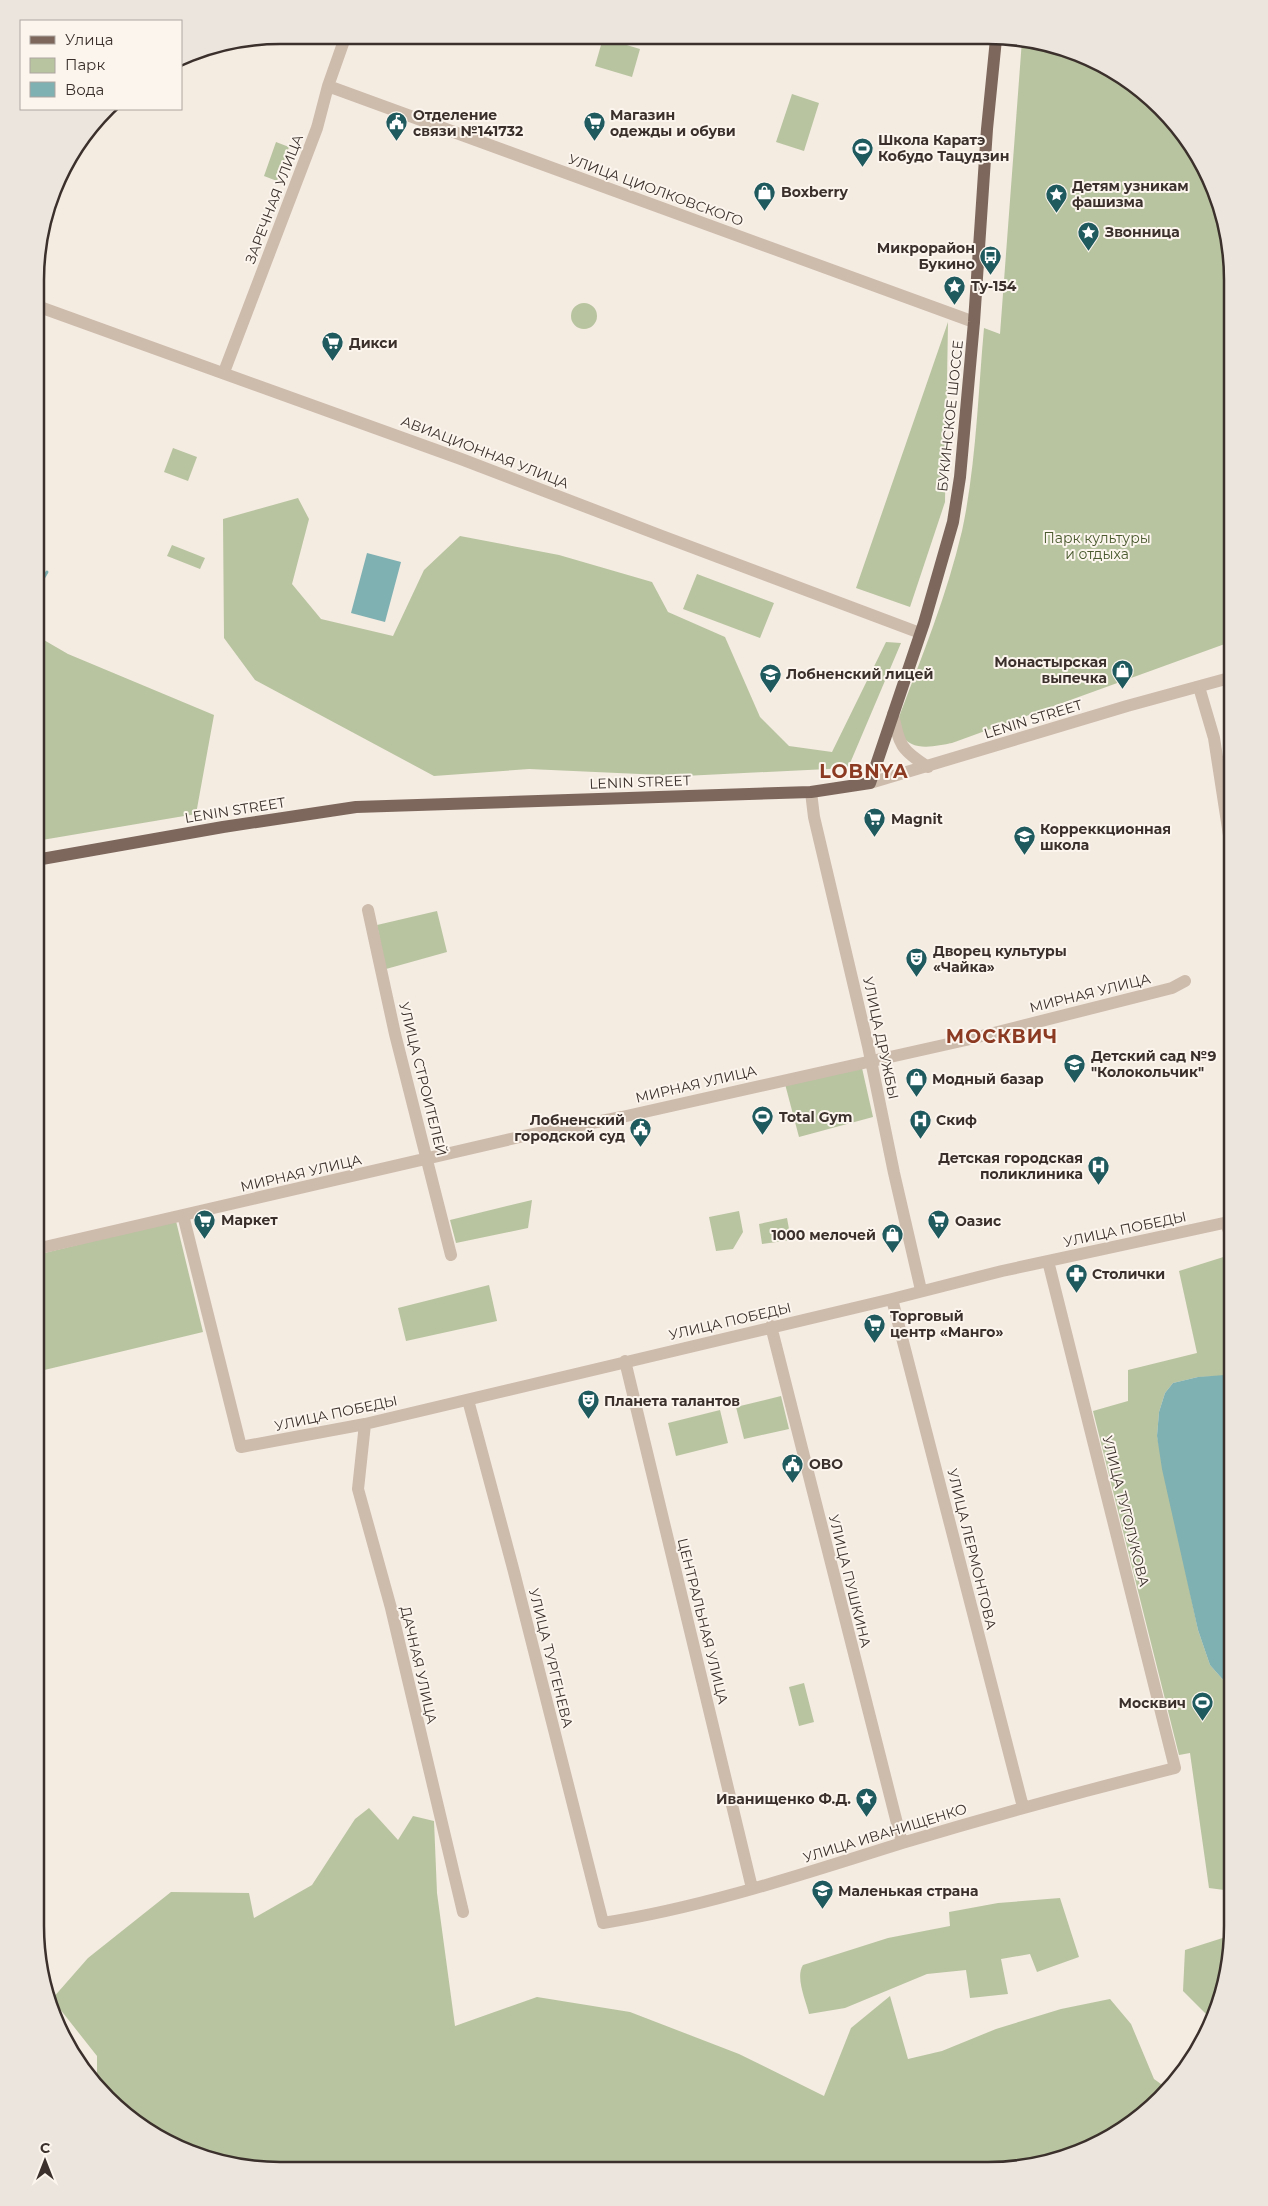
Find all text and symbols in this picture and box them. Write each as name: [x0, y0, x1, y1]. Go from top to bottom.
legend: [20, 20, 182, 110]
text: Улица: [65, 30, 113, 49]
text: Парк: [65, 55, 105, 74]
text: Вода: [65, 80, 104, 99]
place label: Отделение связи №141732: [413, 106, 523, 140]
place label: Магазин одежды и обуви: [610, 106, 736, 140]
public building icon: Отделение связи №141732: [385, 111, 409, 142]
supermarket icon: Магазин одежды и обуви: [582, 111, 606, 142]
street label: ЗАРЕЧНАЯ УЛИЦА: [241, 131, 307, 266]
place label: Школа Каратэ Кобудо Тацудзин: [878, 131, 1010, 165]
sports icon: Школа Каратэ Кобудо Тацудзин: [850, 136, 874, 167]
street label: УЛИЦА ЦИОЛКОВСКОГО: [566, 150, 746, 230]
place label: Детям узникам фашизма: [1072, 177, 1189, 211]
shop icon: Boxberry: [753, 180, 777, 211]
place icon: Детям узникам фашизма: [1044, 182, 1068, 213]
place label: Boxberry: [781, 183, 849, 201]
place icon: Звонница: [1077, 220, 1101, 251]
place label: Звонница: [1104, 223, 1180, 241]
place label: Микрорайон Букино: [877, 239, 975, 273]
bus stop icon: Микрорайон Букино: [979, 244, 1003, 275]
place icon: Ту-154: [943, 274, 967, 305]
place label: Ту-154: [971, 277, 1017, 295]
supermarket icon: Дикси: [321, 331, 345, 362]
place label: Дикси: [349, 334, 398, 352]
street label: БУКИНСКОЕ ШОССЕ: [933, 339, 967, 493]
street label: АВИАЦИОННАЯ УЛИЦА: [398, 412, 572, 493]
park label: Парк культуры и отдыха: [1043, 529, 1151, 563]
place label: Монастырская выпечка: [994, 653, 1107, 687]
shop icon: Монастырская выпечка: [1111, 658, 1135, 689]
school or university icon: Лобненский лицей: [758, 662, 782, 693]
place label: Лобненский лицей: [786, 665, 933, 683]
street label: LENIN STREET: [982, 696, 1084, 742]
district label: LOBNYA: [819, 760, 909, 783]
street label: LENIN STREET: [589, 771, 691, 793]
street label: LENIN STREET: [183, 793, 287, 827]
supermarket icon: Magnit: [863, 807, 887, 838]
place label: Magnit: [891, 810, 943, 828]
place label: Корреккционная школа: [1040, 820, 1171, 854]
school or university icon: Корреккционная школа: [1012, 825, 1036, 856]
place label: Дворец культуры «Чайка»: [933, 942, 1067, 976]
theatre icon: Дворец культуры «Чайка»: [905, 947, 929, 978]
street label: МИРНАЯ УЛИЦА: [1028, 969, 1153, 1017]
street label: УЛИЦА ДРУЖБЫ: [859, 975, 903, 1101]
street label: УЛИЦА СТРОИТЕЛЕЙ: [395, 1000, 451, 1158]
district label: МОСКВИЧ: [946, 1025, 1058, 1048]
place label: Детский сад №9 "Колокольчик": [1091, 1047, 1217, 1081]
school or university icon: Детский сад №9 "Колокольчик": [1063, 1052, 1087, 1083]
street label: МИРНАЯ УЛИЦА: [634, 1061, 759, 1107]
shop icon: Модный базар: [904, 1067, 928, 1098]
place label: Модный базар: [932, 1070, 1044, 1088]
sports icon: Total Gym: [751, 1105, 775, 1136]
place label: Total Gym: [779, 1108, 853, 1126]
hospital icon: Скиф: [908, 1108, 932, 1139]
place label: Лобненский городской суд: [514, 1111, 625, 1145]
place label: Скиф: [936, 1111, 977, 1129]
public building icon: Лобненский городской суд: [629, 1116, 653, 1147]
place label: Детская городская поликлиника: [938, 1149, 1083, 1183]
street label: МИРНАЯ УЛИЦА: [239, 1150, 364, 1196]
hospital icon: Детская городская поликлиника: [1087, 1154, 1111, 1185]
street label: УЛИЦА ПОБЕДЫ: [1062, 1207, 1188, 1251]
supermarket icon: Маркет: [193, 1208, 217, 1239]
supermarket icon: Оазис: [927, 1209, 951, 1240]
place label: Маркет: [221, 1211, 278, 1229]
place label: Оазис: [955, 1212, 1002, 1230]
shop icon: 1000 мелочей: [880, 1223, 904, 1254]
place label: 1000 мелочей: [771, 1226, 876, 1244]
pharmacy icon: Столички: [1064, 1262, 1088, 1293]
place label: Столички: [1092, 1265, 1165, 1283]
street label: УЛИЦА ПОБЕДЫ: [667, 1298, 793, 1344]
place label: Торговый центр «Манго»: [890, 1307, 1003, 1341]
supermarket icon: Торговый центр «Манго»: [862, 1312, 886, 1343]
theatre icon: Планета талантов: [576, 1389, 600, 1420]
street label: УЛИЦА ПОБЕДЫ: [273, 1391, 399, 1435]
place label: Планета талантов: [604, 1392, 740, 1410]
street label: УЛИЦА ТУГОЛУКОВА: [1099, 1434, 1154, 1589]
public building icon: ОВО: [781, 1452, 805, 1483]
place label: ОВО: [809, 1455, 843, 1473]
street label: УЛИЦА ЛЕРМОНТОВА: [943, 1467, 1001, 1632]
street label: УЛИЦА ПУШКИНА: [825, 1513, 875, 1650]
street label: ЦЕНТРАЛЬНАЯ УЛИЦА: [674, 1536, 732, 1706]
street label: УЛИЦА ТУРГЕНЕВА: [525, 1586, 577, 1730]
street label: ДАЧНАЯ УЛИЦА: [397, 1604, 441, 1726]
sports icon: Москвич: [1190, 1691, 1214, 1722]
place label: Москвич: [1119, 1694, 1186, 1712]
place icon: Иванищенко Ф.Д.: [855, 1787, 879, 1818]
place label: Иванищенко Ф.Д.: [716, 1790, 851, 1808]
street label: УЛИЦА ИВАНИЩЕНКО: [801, 1799, 969, 1867]
school or university icon: Маленькая страна: [810, 1879, 834, 1910]
place label: Маленькая страна: [838, 1882, 978, 1900]
north arrow: [20, 2136, 70, 2186]
text: С: [40, 2139, 50, 2157]

